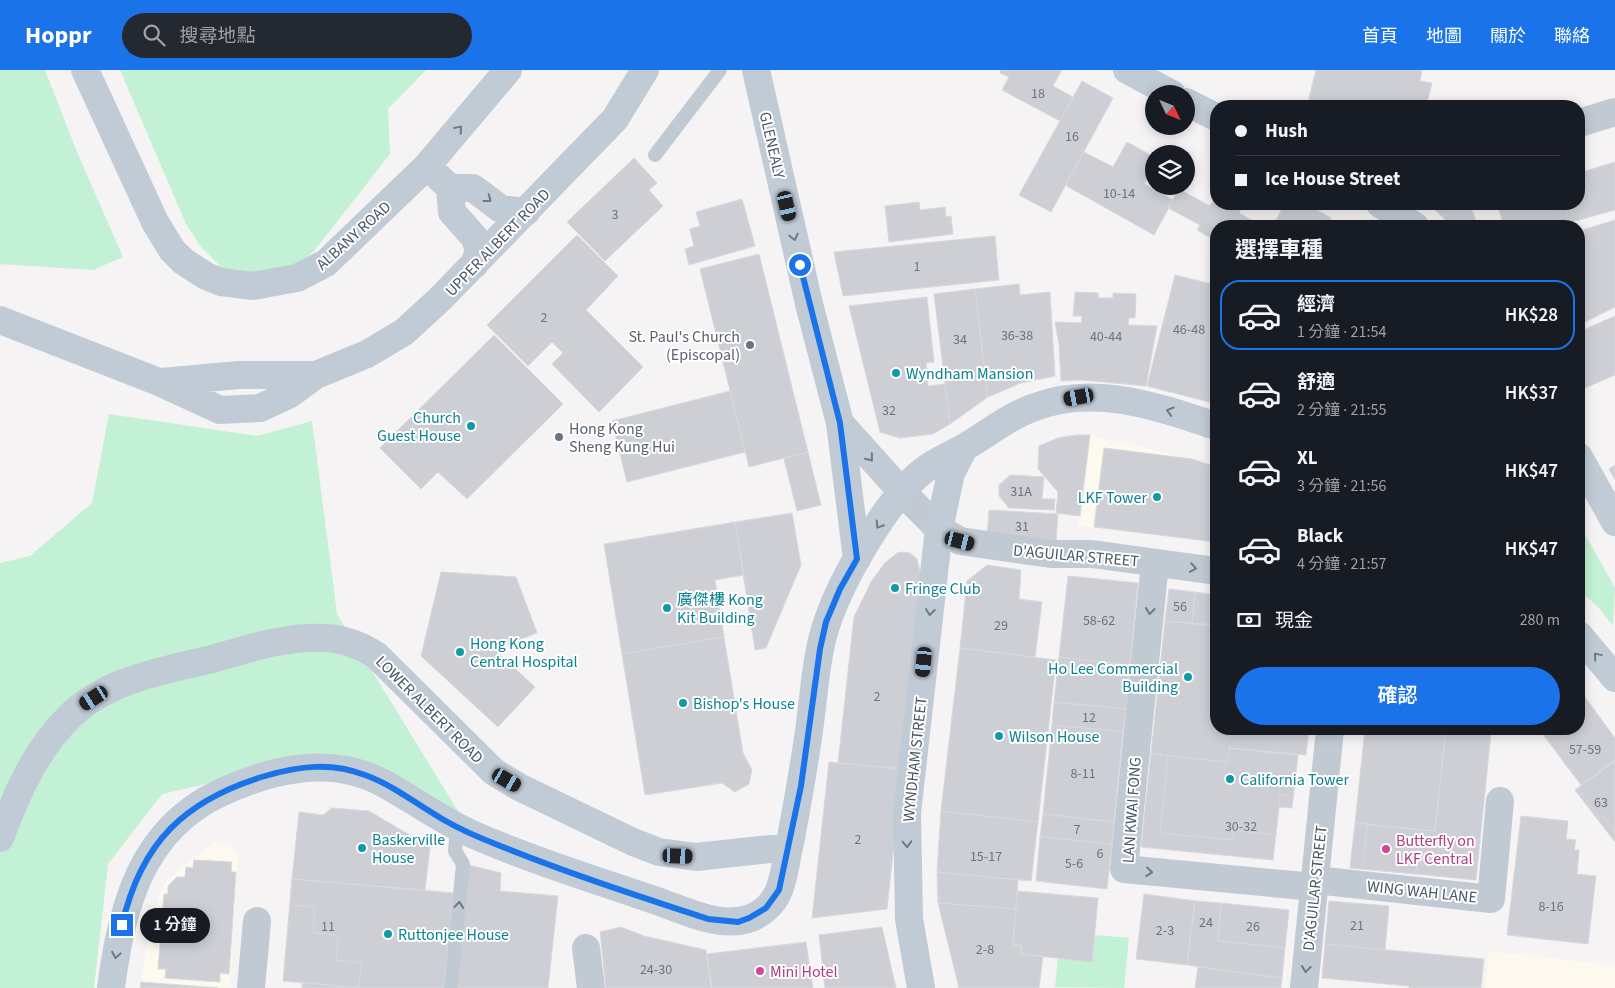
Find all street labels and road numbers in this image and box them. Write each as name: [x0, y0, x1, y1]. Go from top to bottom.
street label: GLENEALY: [754, 110, 790, 181]
street label: UPPER ALBERT ROAD: [440, 184, 555, 301]
street label: ALBANY ROAD: [311, 196, 396, 275]
street label: D'AGUILAR STREET: [1012, 540, 1140, 572]
street label: LOWER ALBERT ROAD: [371, 651, 488, 769]
street label: WYNDHAM STREET: [897, 695, 933, 823]
street label: LAN KWAI FONG: [1117, 756, 1147, 864]
street label: D'AGUILAR STREET: [1297, 824, 1333, 952]
street label: WING WAH LANE: [1366, 875, 1478, 909]

